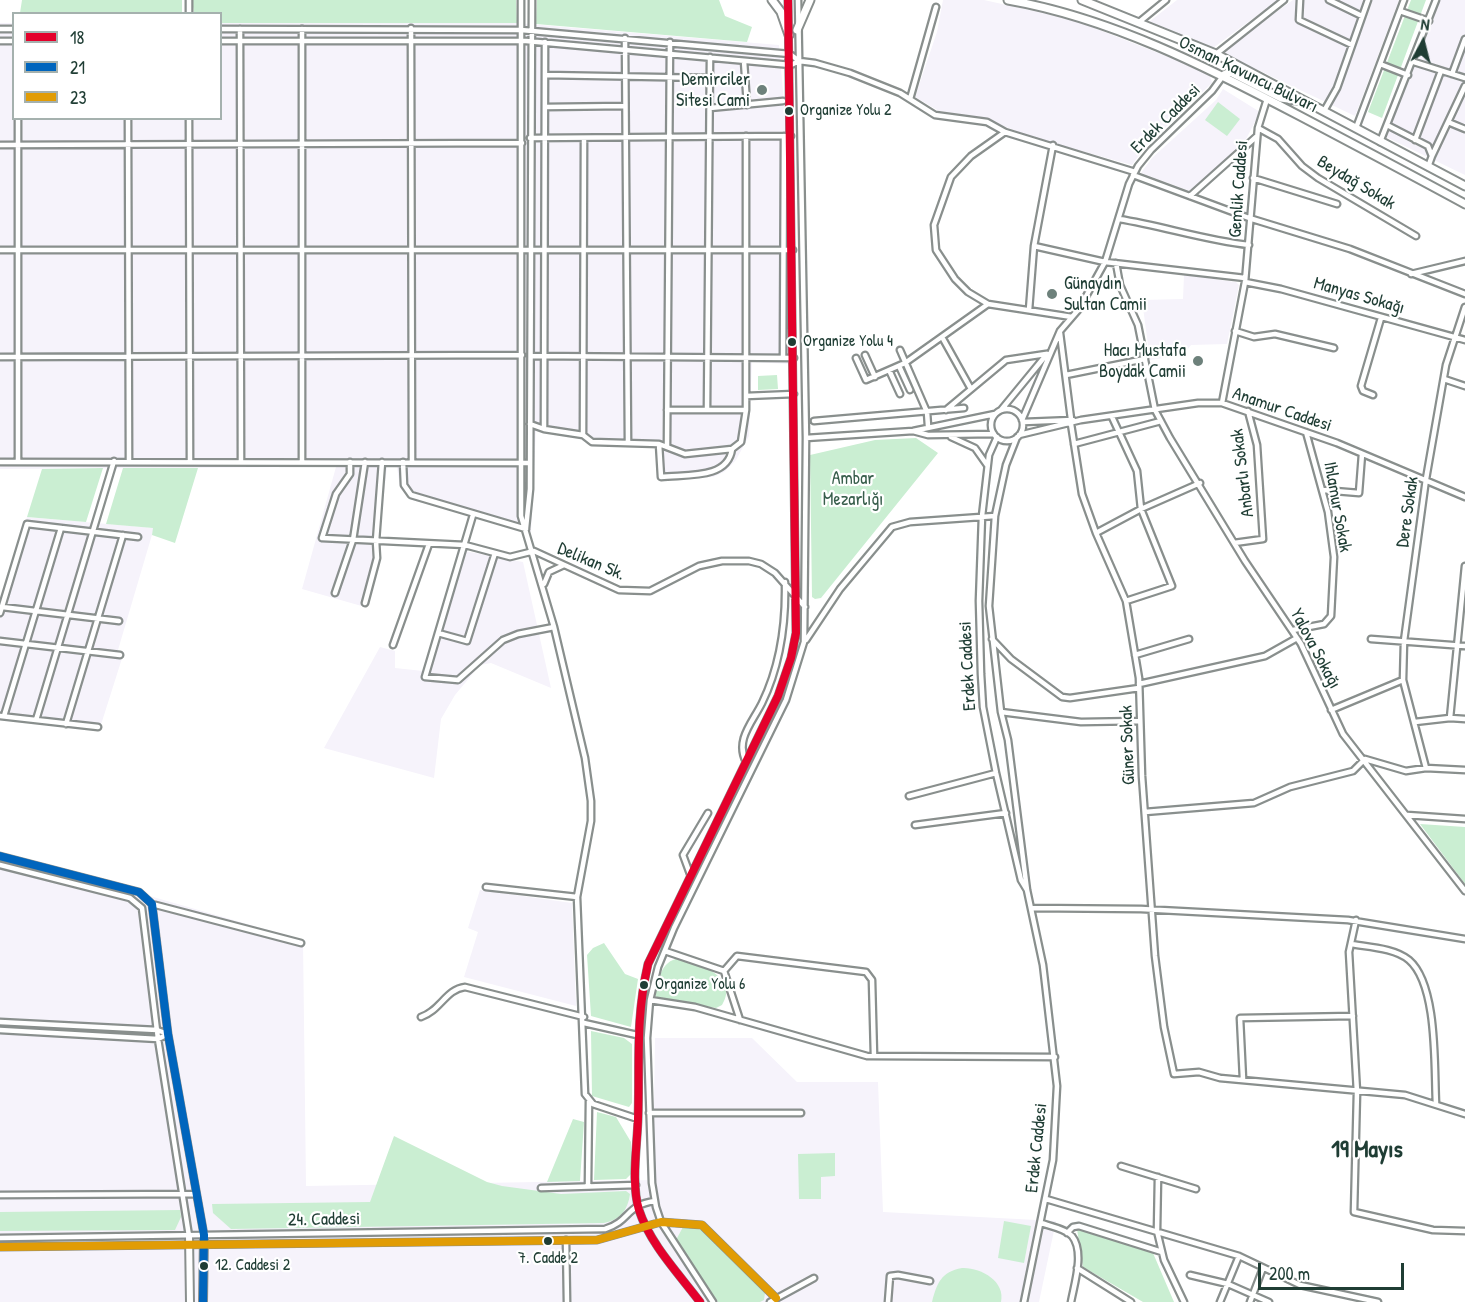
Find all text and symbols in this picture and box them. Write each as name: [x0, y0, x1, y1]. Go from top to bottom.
legend: [12, 12, 222, 120]
north arrow: [1393, 12, 1453, 72]
text: N: [1420, 13, 1431, 36]
text: 18: [70, 25, 84, 50]
street label: Osman Kavuncu Bulvarı: [1175, 32, 1321, 118]
text: 21: [70, 55, 85, 80]
place label: Demirciler Sitesi Cami: [676, 69, 750, 112]
street label: Erdek Caddesi: [1127, 80, 1205, 158]
marker: Demirciler Sitesi Cami: [755, 83, 769, 97]
text: 23: [70, 85, 87, 110]
place label: Organize Yolu 2: [800, 101, 892, 121]
marker: Organize Yolu 2: [783, 105, 795, 117]
street label: Gemlik Caddesi: [1225, 140, 1253, 238]
street label: Beydağ Sokak: [1313, 151, 1399, 215]
place label: Günaydın Sultan Camii: [1064, 273, 1147, 316]
street label: Manyas Sokağı: [1311, 273, 1407, 319]
marker: Günaydın Sultan Camii: [1045, 287, 1059, 301]
place label: Organize Yolu 4: [803, 332, 893, 352]
marker: Organize Yolu 4: [786, 336, 798, 348]
place label: Hacı Mustafa Boydak Camii: [1099, 340, 1186, 382]
marker: Hacı Mustafa Boydak Camii: [1191, 354, 1205, 368]
street label: Anamur Caddesi: [1230, 383, 1334, 437]
street label: Anbarlı Sokak: [1227, 428, 1259, 518]
street label: Ihlamur Sokak: [1318, 460, 1356, 554]
park label: Ambar Mezarlığı: [823, 468, 883, 510]
street label: Dere Sokak: [1392, 475, 1424, 549]
street label: Delikan Sk.: [554, 538, 628, 586]
street label: Yalova Sokağı: [1285, 605, 1345, 693]
street label: Erdek Caddesi: [955, 621, 981, 711]
street label: Güner Sokak: [1116, 705, 1140, 785]
place label: Organize Yolu 6: [655, 975, 745, 995]
marker: Organize Yolu 6: [638, 979, 650, 991]
street label: Erdek Caddesi: [1022, 1102, 1052, 1194]
district label: 19 Mayıs: [1331, 1137, 1403, 1165]
street label: 24. Caddesi: [288, 1209, 360, 1231]
marker: 7. Cadde 2: [542, 1235, 554, 1247]
place label: 7. Cadde 2: [518, 1249, 578, 1269]
scale bar: [1261, 1251, 1406, 1289]
place label: 12. Caddesi 2: [215, 1256, 290, 1276]
marker: 12. Caddesi 2: [198, 1260, 210, 1272]
text: 200 m: [1269, 1261, 1310, 1286]

